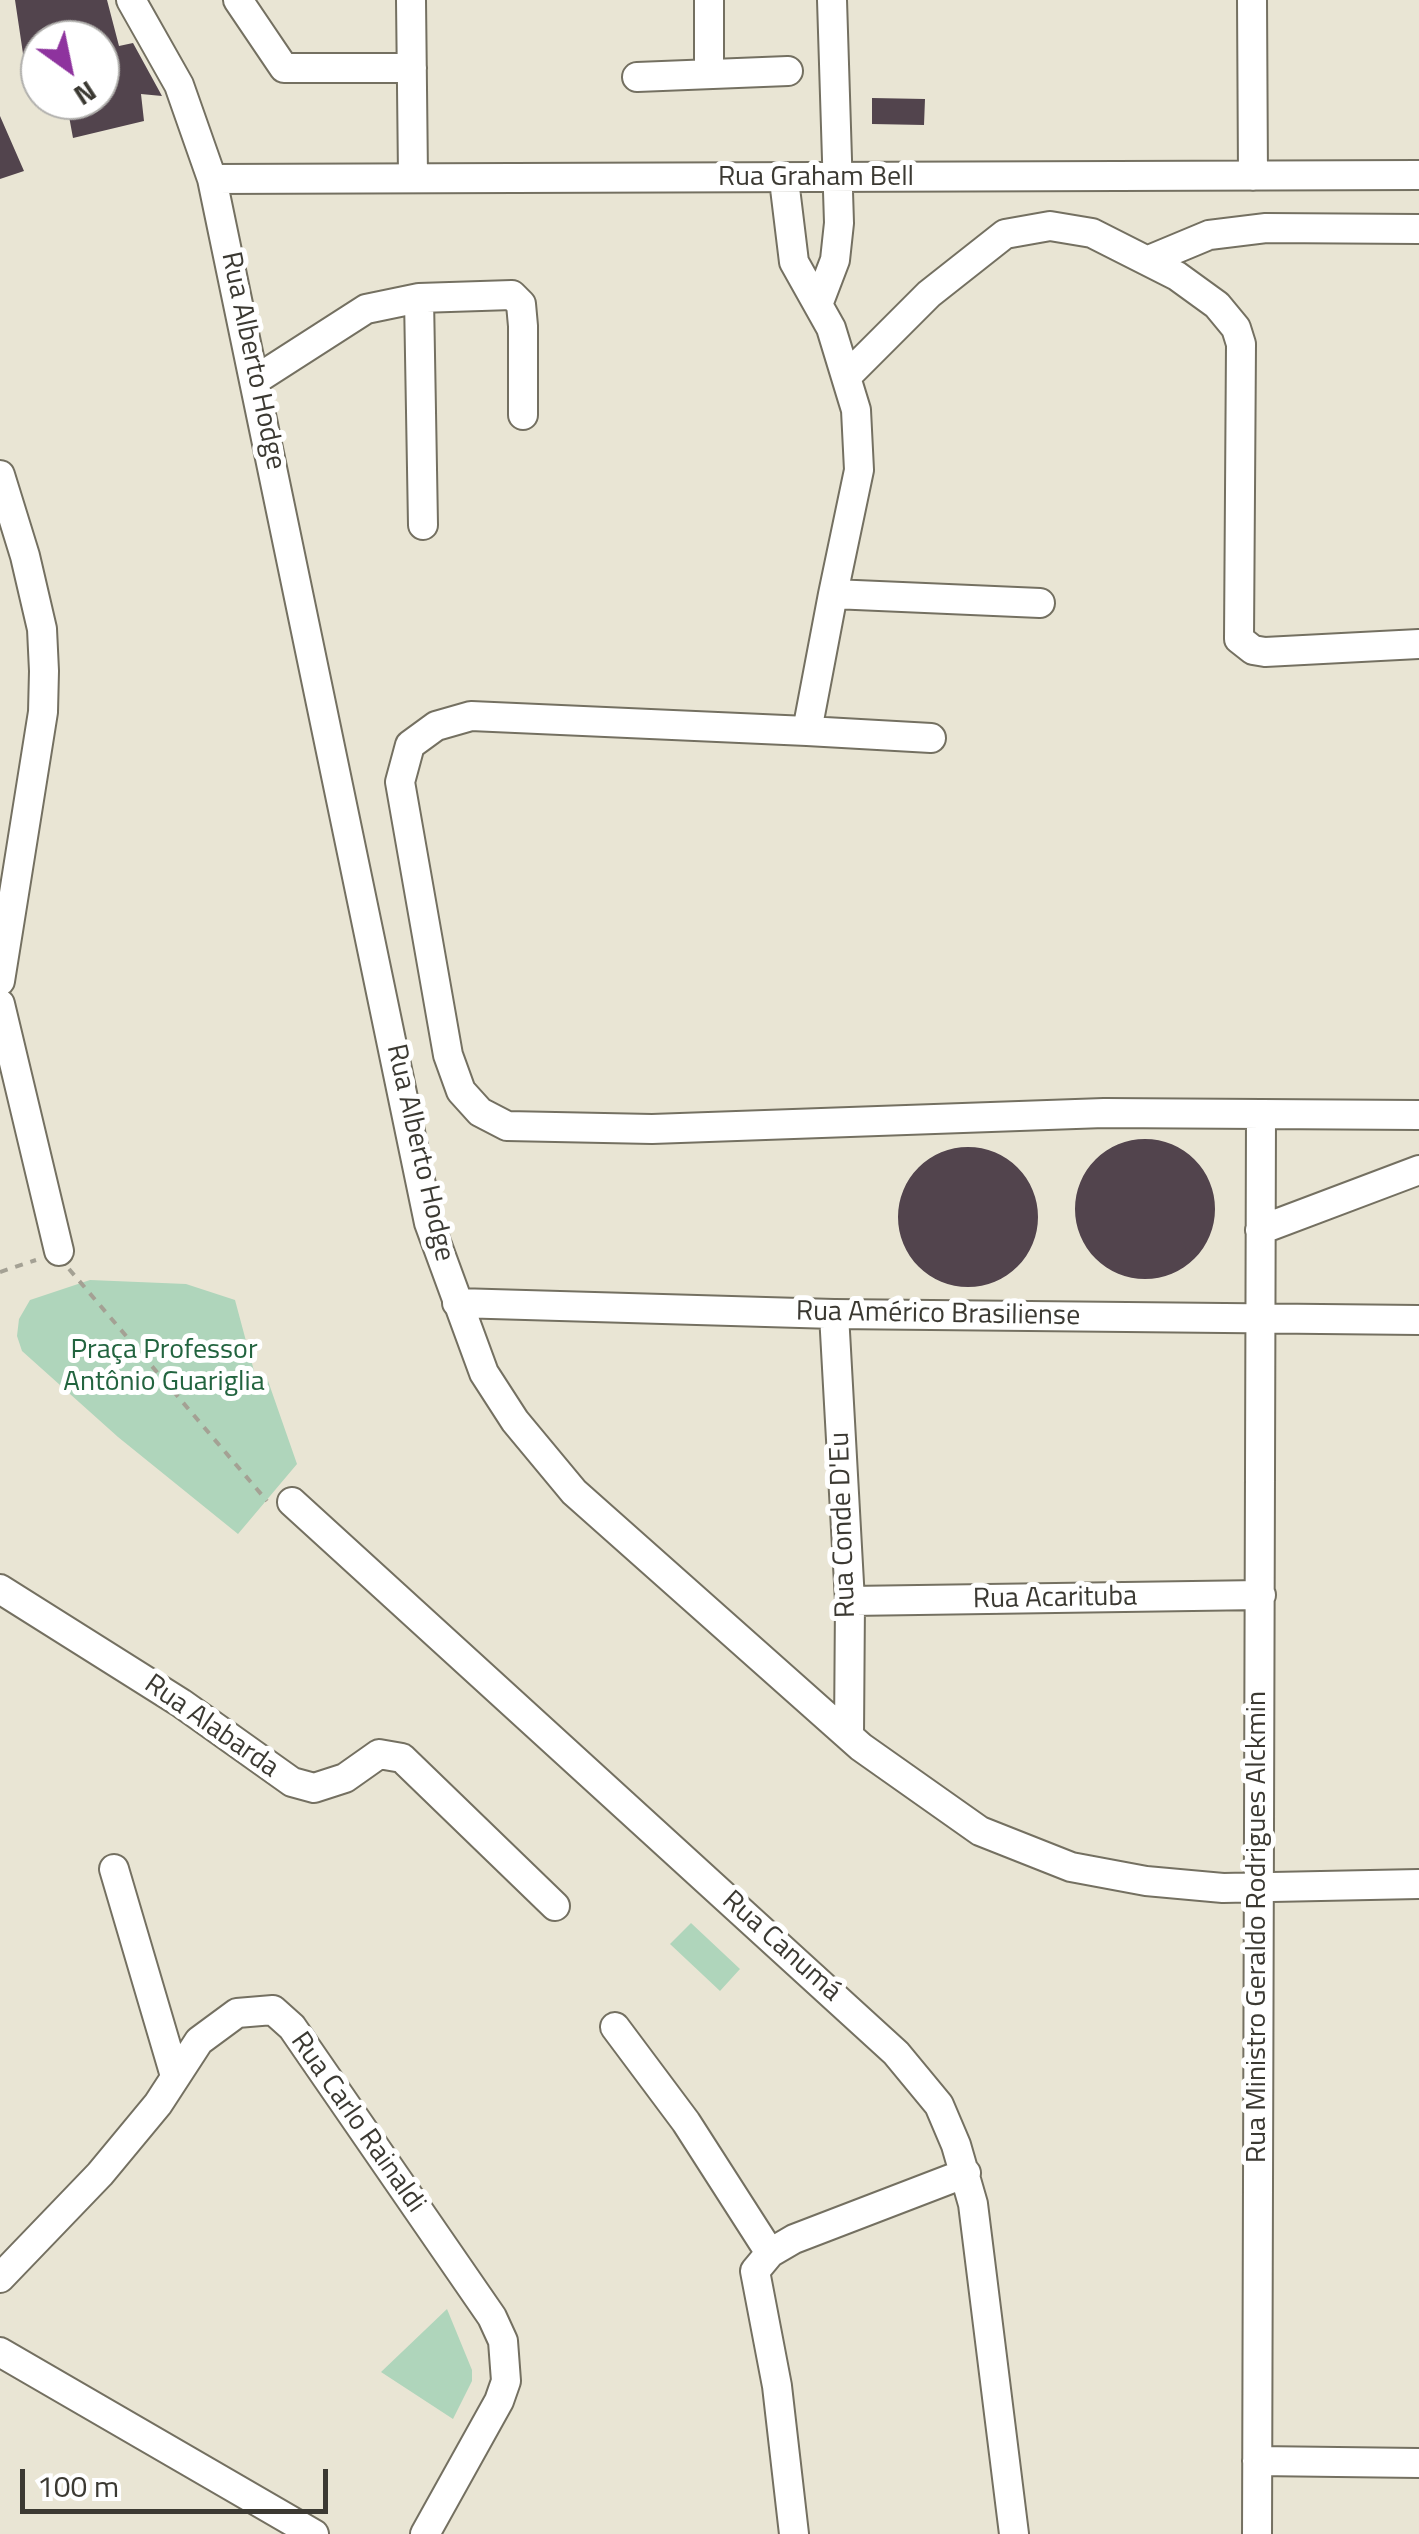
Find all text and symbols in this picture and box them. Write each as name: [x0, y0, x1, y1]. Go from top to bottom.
north arrow: [20, 20, 120, 120]
text: N: [66, 71, 105, 117]
street label: Rua Graham Bell: [718, 161, 914, 195]
street label: Rua Alberto Hodge: [213, 249, 291, 473]
street label: Rua Alberto Hodge: [378, 1041, 460, 1265]
street label: Rua Américo Brasiliense: [796, 1296, 1080, 1334]
park label: Praça Professor Antônio Guariglia: [63, 1334, 265, 1400]
street label: Rua Conde D'Eu: [824, 1431, 864, 1619]
street label: Rua Acarituba: [973, 1581, 1137, 1617]
street label: Rua Alabarda: [137, 1668, 285, 1786]
street label: Rua Ministro Geraldo Rodrigues Alckmin: [1241, 1691, 1275, 2163]
street label: Rua Canumá: [714, 1885, 848, 2009]
street label: Rua Carlo Rainaldi: [282, 2026, 432, 2220]
scale bar: [25, 2449, 332, 2511]
text: 100 m: [37, 2463, 119, 2509]

